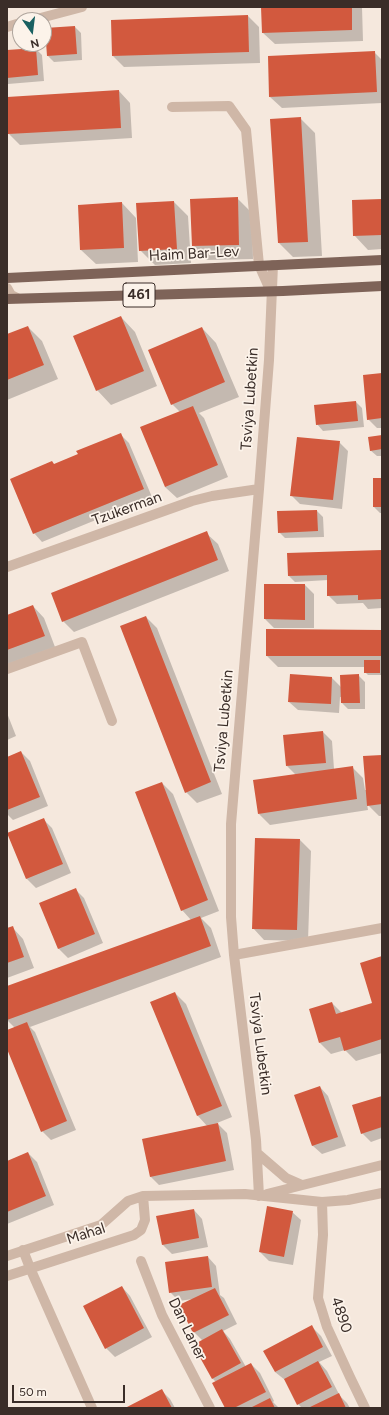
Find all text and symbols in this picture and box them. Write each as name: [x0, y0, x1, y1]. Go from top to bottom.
north arrow: [12, 12, 52, 52]
text: N: [29, 36, 40, 50]
street label: Haim Bar-Lev: [148, 243, 240, 265]
road number: 461: [123, 283, 155, 307]
street label: Tsviya Lubetkin: [237, 347, 263, 451]
street label: Tzukerman: [90, 488, 164, 530]
street label: Tsviya Lubetkin: [211, 669, 237, 773]
street label: Tsviya Lubetkin: [245, 992, 275, 1096]
street label: Mahal: [64, 1219, 108, 1249]
street label: Dan Laner: [164, 1295, 210, 1363]
street label: 4890: [327, 1295, 355, 1335]
scale bar: [14, 1377, 127, 1403]
text: 50 m: [19, 1385, 47, 1399]

